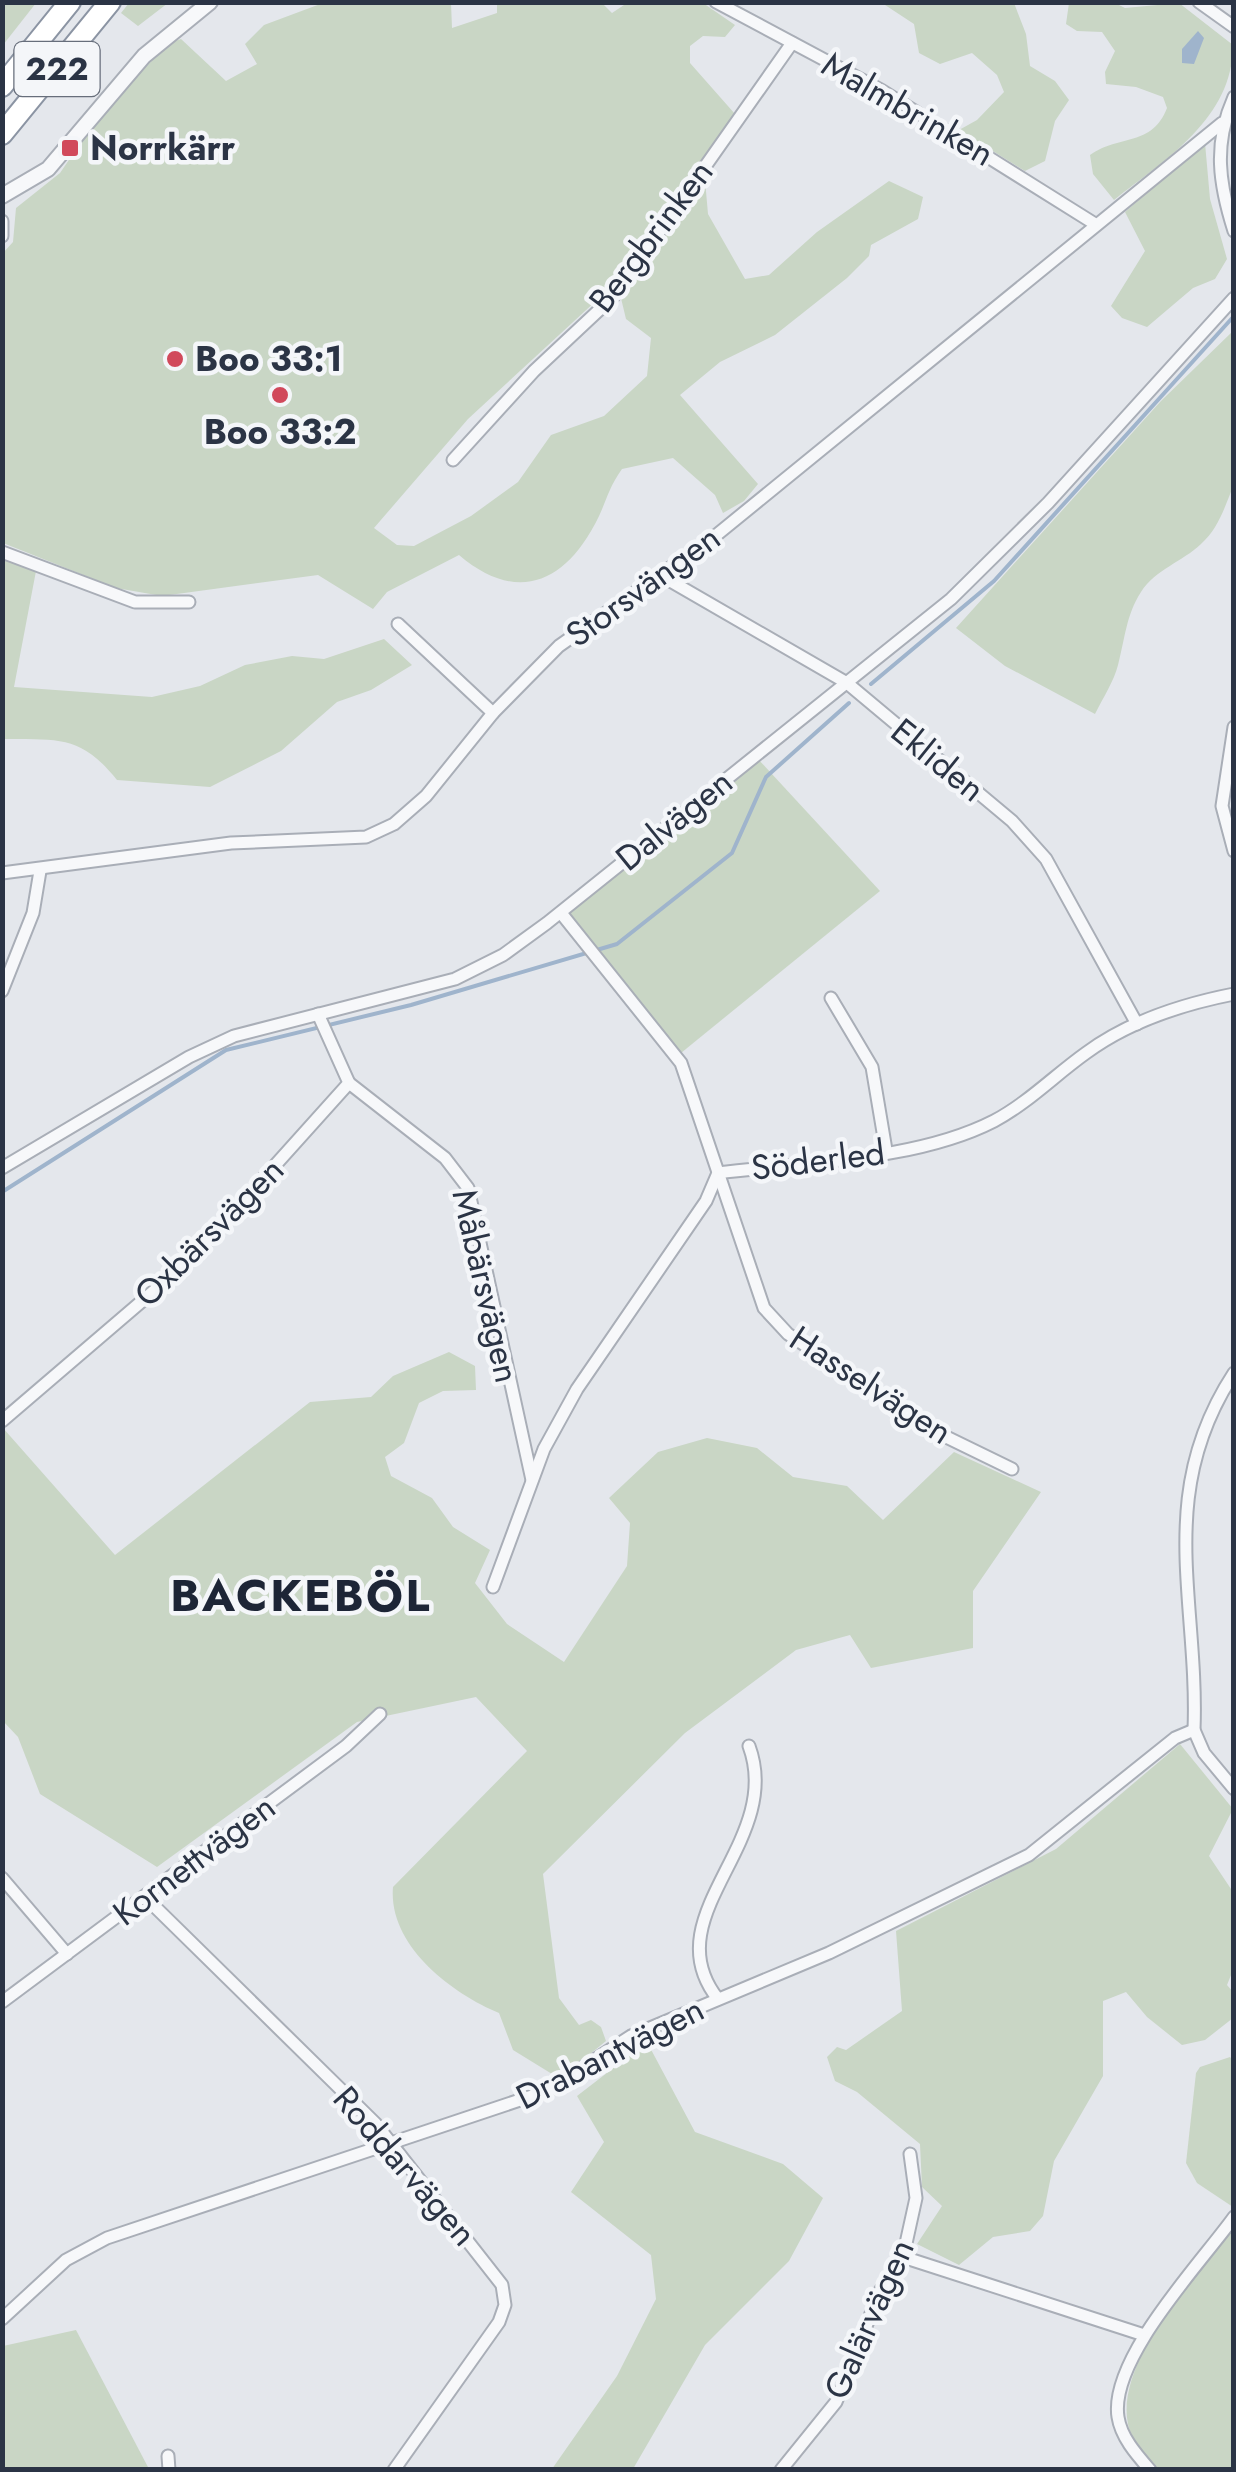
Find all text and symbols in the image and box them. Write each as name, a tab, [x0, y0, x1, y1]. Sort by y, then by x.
street label: Malmbrinken	[813, 40, 1003, 178]
road number: 222	[15, 42, 100, 96]
place label: Norrkärr	[90, 123, 236, 173]
marker: Norrkärr	[59, 137, 81, 159]
street label: Bergbrinken	[577, 149, 725, 323]
place label: Boo 33:1	[195, 334, 343, 384]
marker: Boo 33:1	[164, 348, 186, 370]
marker: Boo 33:2	[269, 384, 291, 406]
place label: Boo 33:2	[204, 407, 356, 457]
street label: Storsvängen	[556, 513, 730, 659]
street label: Ekliden	[880, 707, 996, 813]
street label: Dalvägen	[605, 757, 743, 883]
street label: Söderled	[748, 1127, 888, 1193]
street label: Oxbärsvägen	[123, 1146, 295, 1318]
street label: Måbärsvägen	[439, 1184, 533, 1388]
street label: Hasselvägen	[780, 1314, 962, 1456]
district label: BACKEBÖL	[170, 1563, 432, 1628]
street label: Kornettvägen	[102, 1782, 286, 1938]
street label: Drabantvägen	[507, 1984, 713, 2122]
street label: Roddarvägen	[321, 2075, 489, 2257]
street label: Galärvägen	[811, 2231, 927, 2407]

